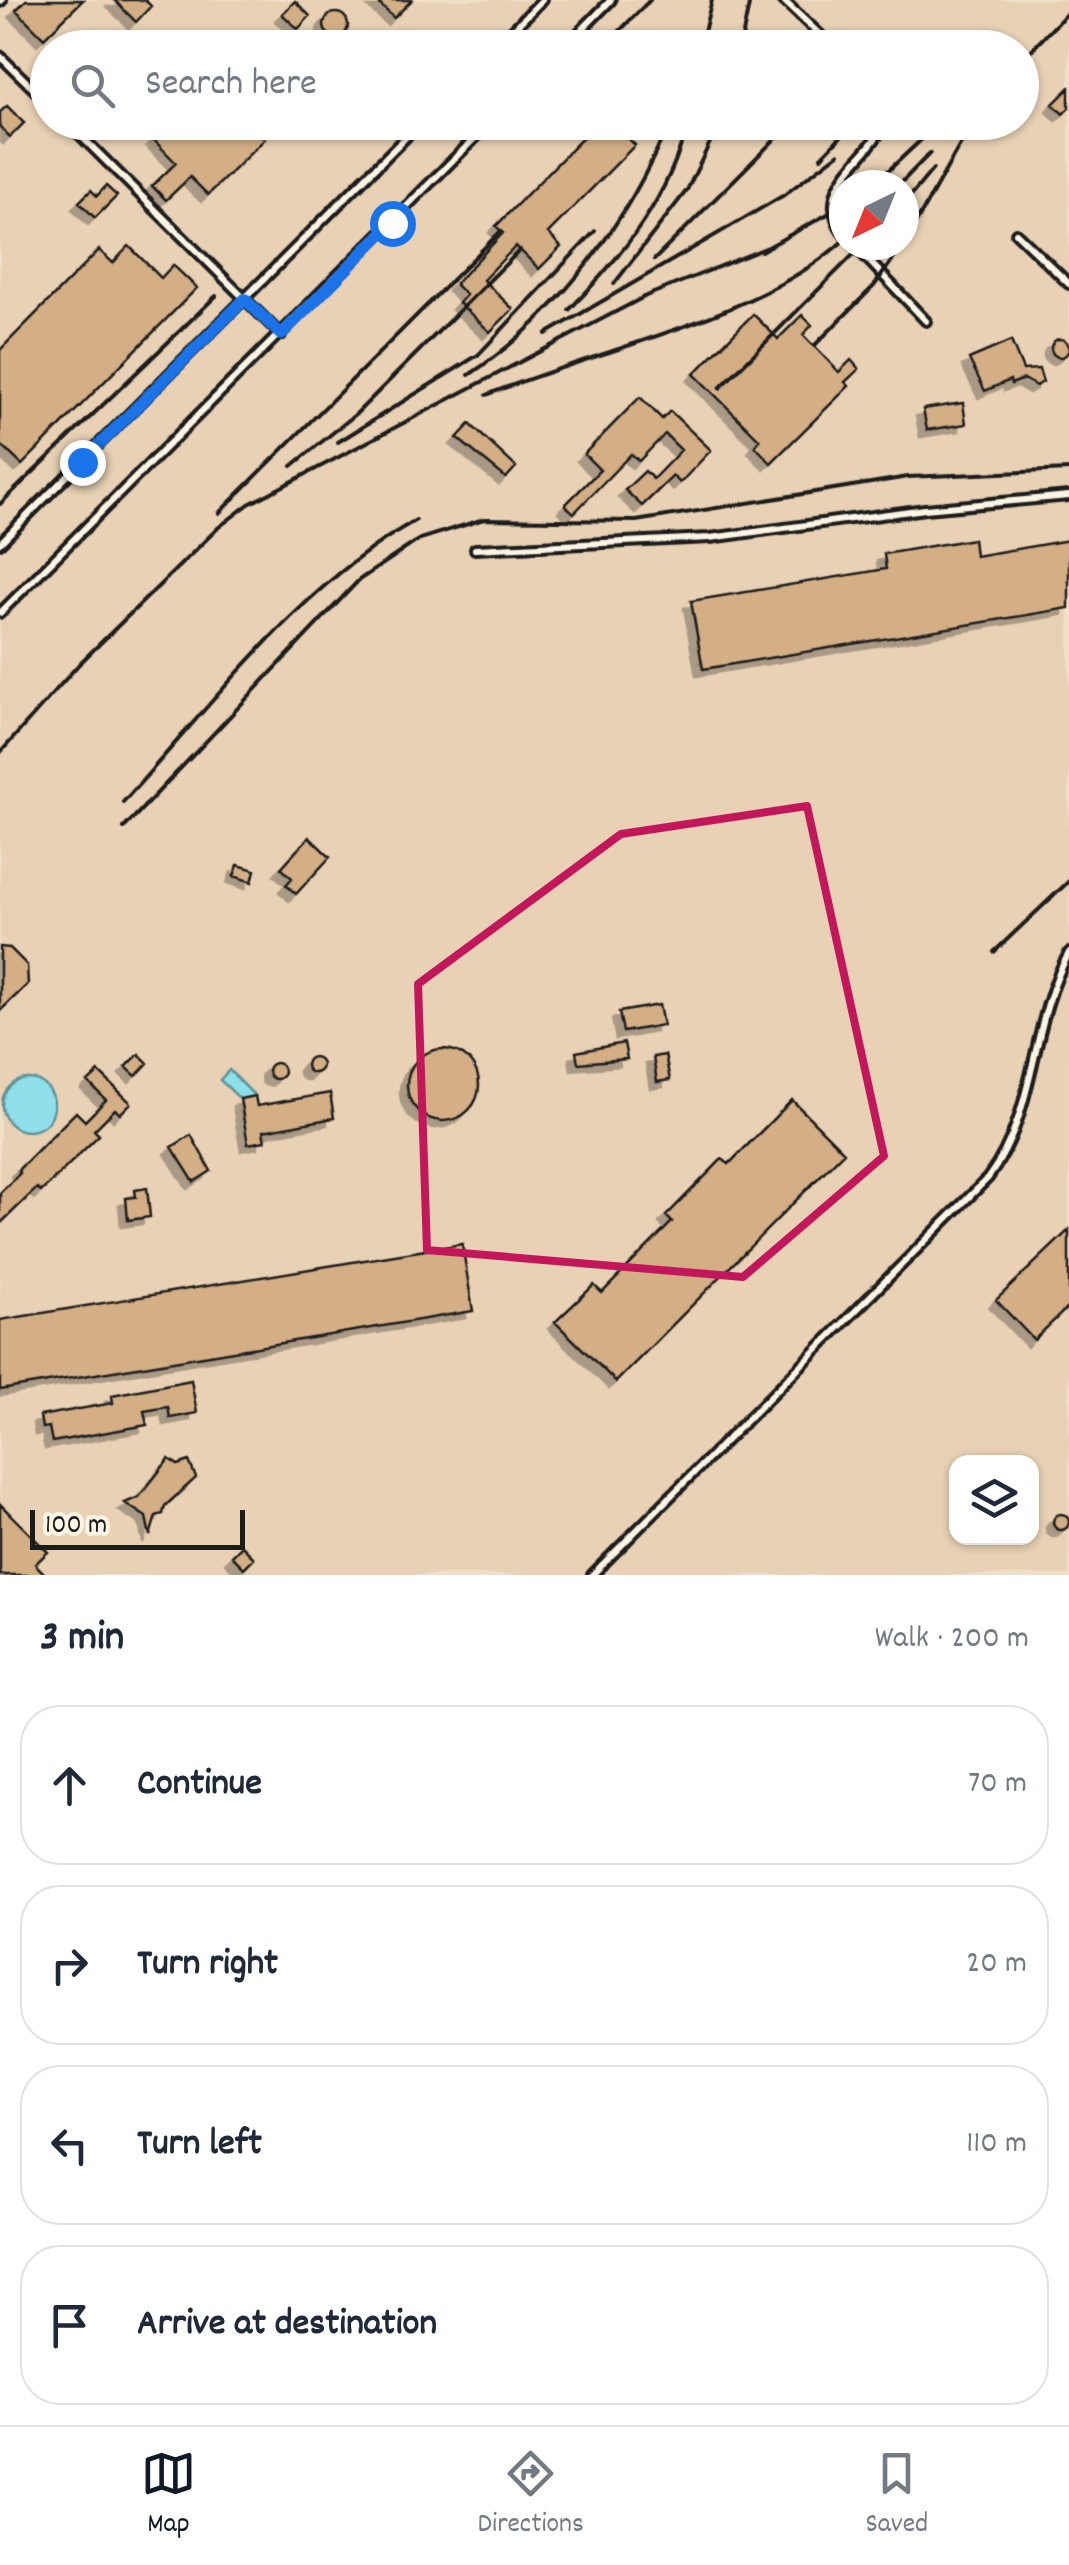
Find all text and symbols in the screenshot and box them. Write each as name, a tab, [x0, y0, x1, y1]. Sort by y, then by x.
search box	[30, 30, 1039, 140]
icon: search	[65, 58, 120, 113]
text: Search here	[145, 58, 317, 113]
north arrow	[829, 170, 919, 260]
route start	[370, 201, 416, 247]
route end	[60, 440, 106, 486]
map controls	[949, 1455, 1039, 1545]
button: layers	[949, 1455, 1039, 1545]
scale bar	[30, 1505, 245, 1550]
text: 100 m	[45, 1507, 107, 1547]
text: 3 min	[40, 1610, 124, 1670]
text: Walk · 200 m	[875, 1617, 1029, 1663]
icon: ahead	[42, 1758, 97, 1813]
text: Continue	[137, 1758, 262, 1813]
text: 70 m	[968, 1762, 1027, 1808]
icon: right	[42, 1938, 97, 1993]
text: Turn right	[137, 1938, 278, 1993]
text: 20 m	[966, 1942, 1027, 1988]
icon: left	[42, 2118, 97, 2173]
text: Turn left	[137, 2118, 262, 2173]
text: 110 m	[966, 2122, 1027, 2168]
icon: arrive	[42, 2298, 97, 2353]
text: Arrive at destination	[137, 2298, 437, 2353]
tab: Map	[141, 2446, 196, 2546]
tab: Directions	[478, 2446, 584, 2546]
tab: Saved	[866, 2446, 928, 2546]

